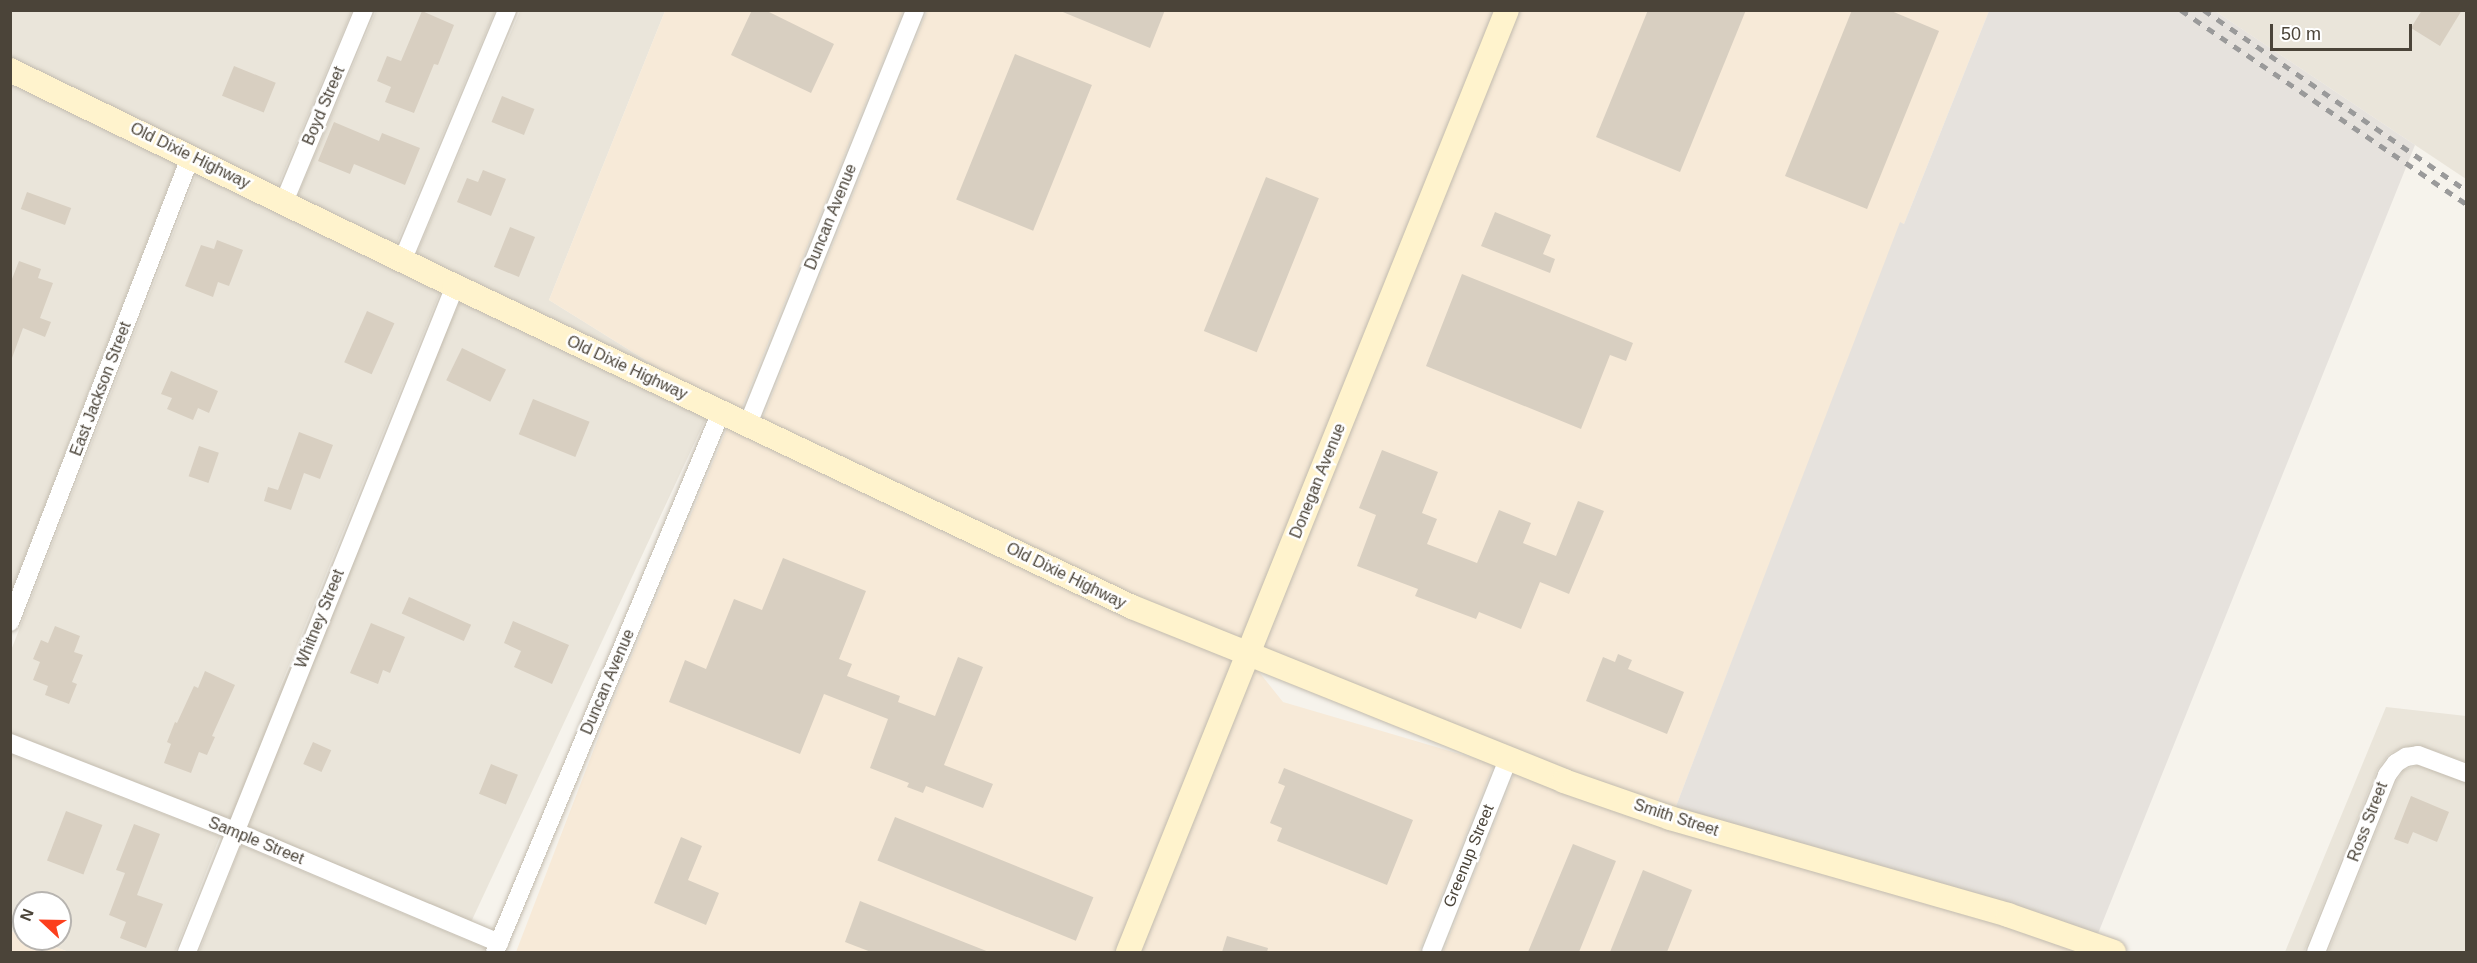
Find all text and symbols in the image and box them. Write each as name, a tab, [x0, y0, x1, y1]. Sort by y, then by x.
scale bar	[2273, 12, 2416, 50]
text: 50 m	[2281, 24, 2321, 44]
street label: Boyd Street	[299, 64, 349, 148]
street label: Old Dixie Highway	[127, 119, 253, 193]
street label: Duncan Avenue	[801, 161, 861, 273]
street label: East Jackson Street	[67, 319, 135, 459]
street label: Old Dixie Highway	[564, 332, 690, 404]
street label: Donegan Avenue	[1286, 420, 1350, 542]
street label: Old Dixie Highway	[1003, 539, 1129, 613]
street label: Whitney Street	[291, 567, 349, 671]
street label: Duncan Avenue	[577, 626, 639, 738]
street label: Ross Street	[2344, 780, 2392, 864]
street label: Smith Street	[1631, 795, 1721, 841]
street label: Greenup Street	[1440, 802, 1498, 910]
street label: Sample Street	[205, 813, 307, 869]
north arrow	[12, 891, 72, 951]
text: N	[17, 906, 37, 923]

